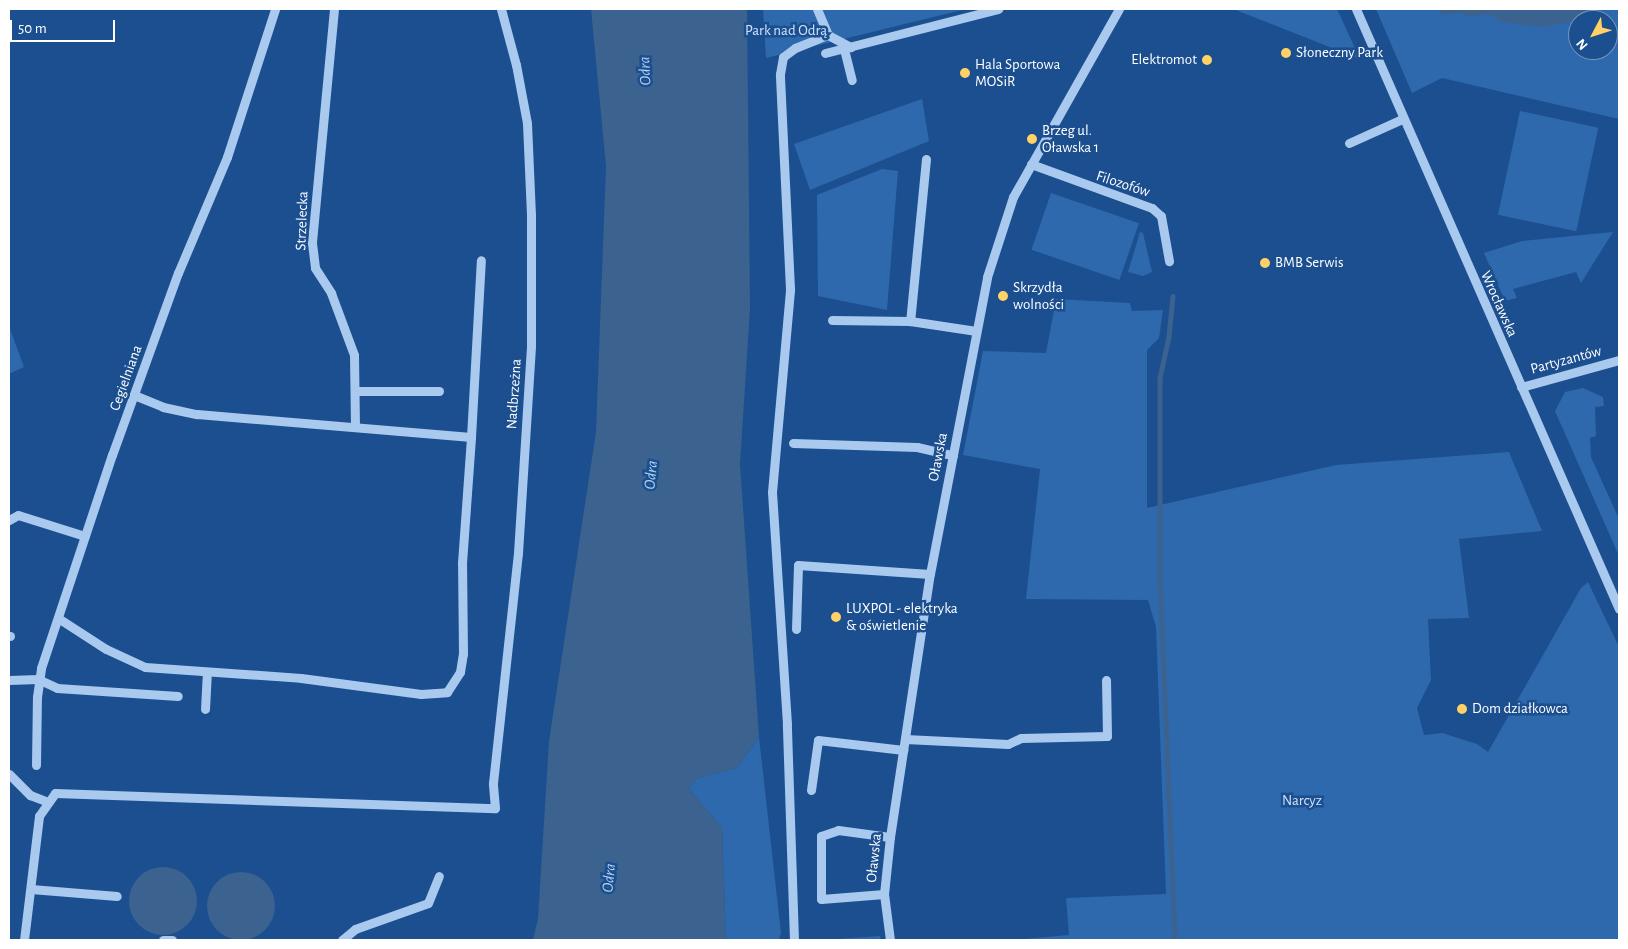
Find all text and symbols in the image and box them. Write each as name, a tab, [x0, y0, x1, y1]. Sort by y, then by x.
scale bar	[12, 10, 118, 42]
north arrow	[1568, 10, 1618, 60]
text: 50 m	[18, 21, 47, 36]
park label: Park nad Odrą	[745, 22, 827, 40]
text: N	[1574, 36, 1591, 52]
place label: Słoneczny Park	[1296, 44, 1383, 62]
marker: Słoneczny Park	[1280, 47, 1292, 59]
place label: Elektromot	[1131, 51, 1197, 69]
marker: Elektromot	[1201, 54, 1213, 66]
place label: Hala Sportowa MOSiR	[975, 55, 1060, 90]
water label: Odra	[635, 56, 655, 86]
marker: Hala Sportowa MOSiR	[959, 67, 971, 79]
place label: Brzeg ul. Oławska 1	[1042, 121, 1099, 156]
marker: Brzeg ul. Oławska 1	[1026, 133, 1038, 145]
street label: Filozofów	[1094, 167, 1152, 201]
street label: Strzelecka	[292, 191, 312, 251]
place label: BMB Serwis	[1275, 254, 1343, 272]
marker: BMB Serwis	[1259, 257, 1271, 269]
street label: Wrocławska	[1476, 268, 1522, 340]
place label: Skrzydła wolności	[1013, 278, 1064, 313]
marker: Skrzydła wolności	[997, 290, 1009, 302]
street label: Partyzantów	[1529, 342, 1603, 378]
street label: Cegielniana	[106, 343, 146, 413]
street label: Nadbrzeżna	[503, 358, 525, 430]
street label: Oławska	[924, 431, 952, 483]
water label: Odra	[640, 460, 662, 490]
place label: LUXPOL - elektryka & oświetlenie	[846, 599, 958, 634]
marker: LUXPOL - elektryka & oświetlenie	[830, 611, 842, 623]
place label: Dom działkowca	[1472, 700, 1568, 718]
marker: Dom działkowca	[1456, 703, 1468, 715]
park label: Narcyz	[1282, 792, 1322, 810]
street label: Oławska	[862, 833, 886, 883]
water label: Odra	[598, 863, 620, 893]

